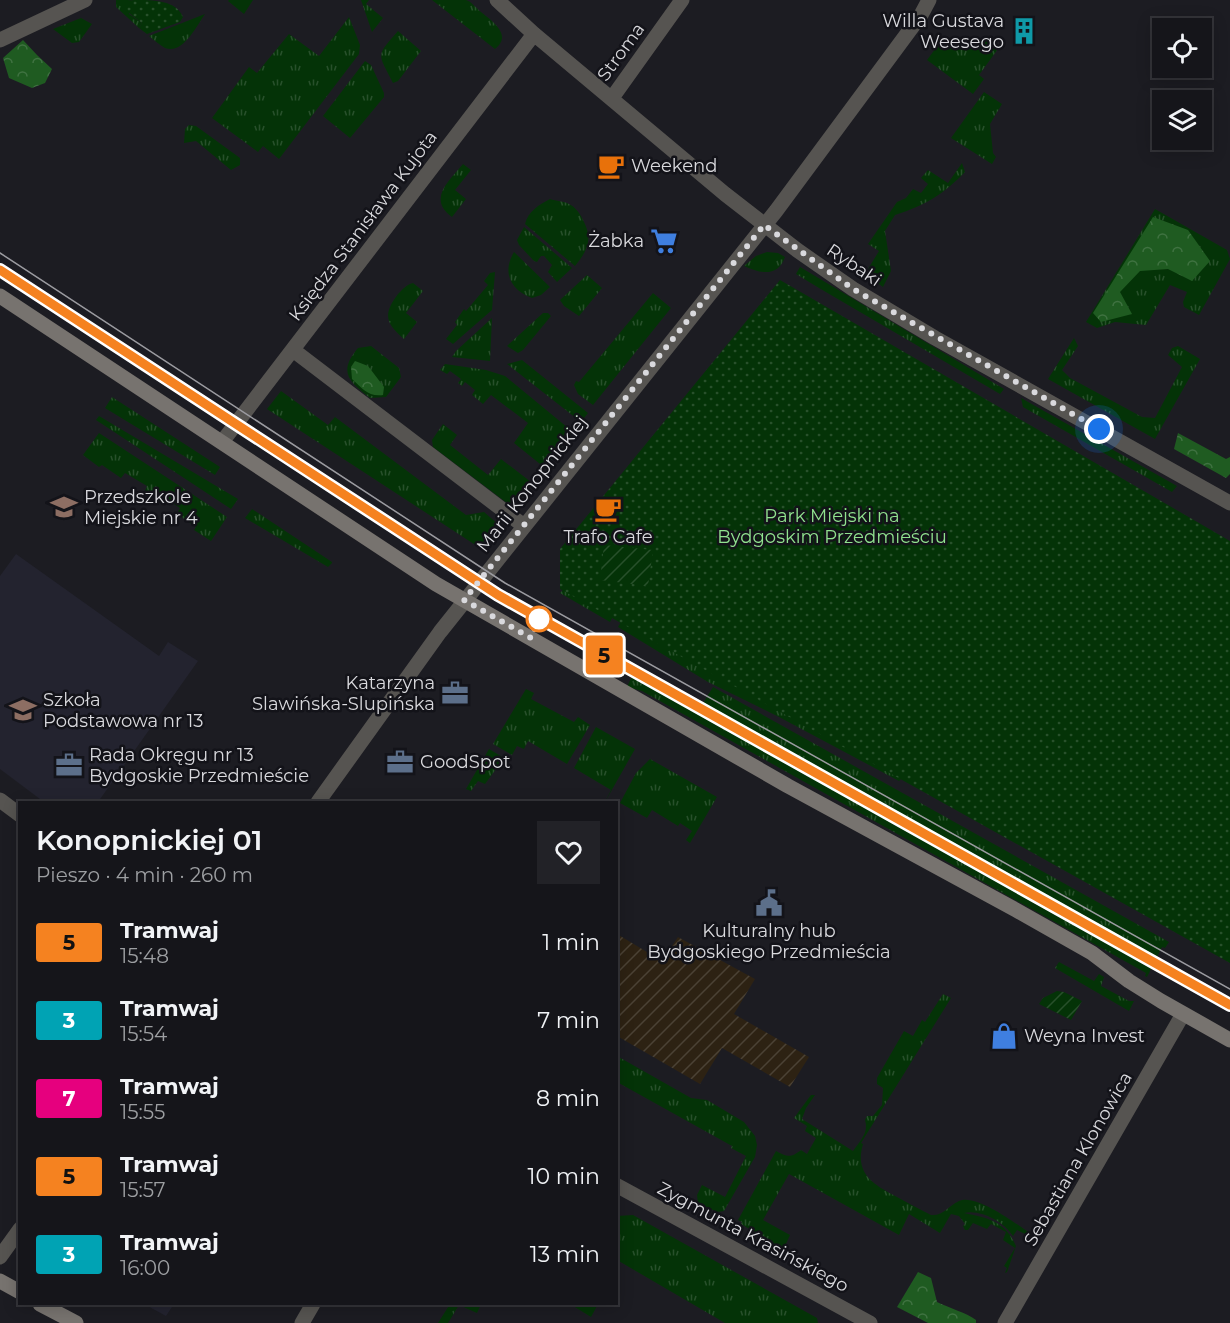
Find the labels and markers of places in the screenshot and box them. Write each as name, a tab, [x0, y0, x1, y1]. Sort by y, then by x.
place label: Willa Gustava Weesego	[882, 10, 1004, 53]
building icon: Willa Gustava Weesego	[1009, 16, 1039, 46]
cafe icon: Weekend	[596, 151, 626, 181]
place label: Weekend	[631, 155, 717, 177]
supermarket icon: Żabka	[649, 226, 679, 256]
place label: Żabka	[588, 230, 644, 252]
place label: Przedszkole Miejskie nr 4	[84, 486, 198, 529]
school or university icon: Przedszkole Miejskie nr 4	[49, 492, 79, 522]
cafe icon: Trafo Cafe	[593, 494, 623, 524]
place label: Trafo Cafe	[563, 526, 653, 548]
unlabelled marker	[526, 606, 552, 632]
place label: Katarzyna Slawińska-Slupińska	[252, 672, 435, 715]
office icon: Katarzyna Slawińska-Slupińska	[440, 678, 470, 708]
place label: Szkoła Podstawowa nr 13	[43, 689, 203, 732]
school or university icon: Szkoła Podstawowa nr 13	[8, 695, 38, 725]
place label: Rada Okręgu nr 13 Bydgoskie Przedmieście	[89, 744, 309, 787]
office icon: GoodSpot	[385, 747, 415, 777]
office icon: Rada Okręgu nr 13 Bydgoskie Przedmieście	[54, 750, 84, 780]
place label: GoodSpot	[420, 751, 511, 773]
public building icon: Kulturalny hub Bydgoskiego Przedmieścia	[754, 888, 784, 918]
place label: Kulturalny hub Bydgoskiego Przedmieścia	[647, 920, 891, 963]
shop icon: Weyna Invest	[989, 1021, 1019, 1051]
place label: Weyna Invest	[1024, 1025, 1145, 1047]

